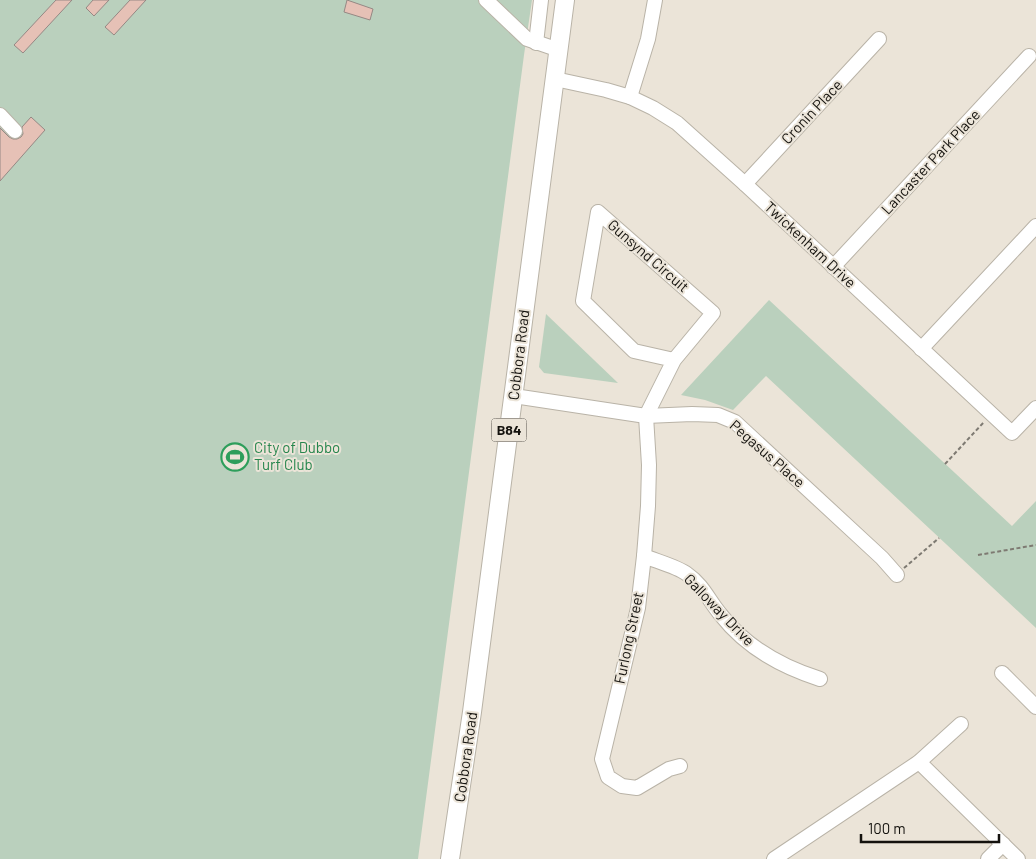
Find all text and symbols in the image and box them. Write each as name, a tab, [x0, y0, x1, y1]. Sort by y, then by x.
street label: Cronin Place	[777, 75, 846, 147]
street label: Lancaster Park Place	[877, 105, 983, 217]
street label: Twickenham Drive	[761, 197, 860, 291]
street label: Gunsynd Circuit	[604, 215, 693, 295]
street label: Cobbora Road	[504, 309, 532, 401]
street label: Pegasus Place	[726, 416, 809, 491]
road number: B84	[492, 418, 526, 442]
place label: City of Dubbo Turf Club	[254, 438, 340, 473]
sports icon: City of Dubbo Turf Club	[220, 442, 250, 472]
street label: Galloway Drive	[681, 570, 759, 649]
street label: Furlong Street	[610, 590, 647, 685]
street label: Cobbora Road	[450, 711, 480, 803]
scale bar	[861, 812, 998, 844]
text: 100 m	[868, 819, 906, 837]

